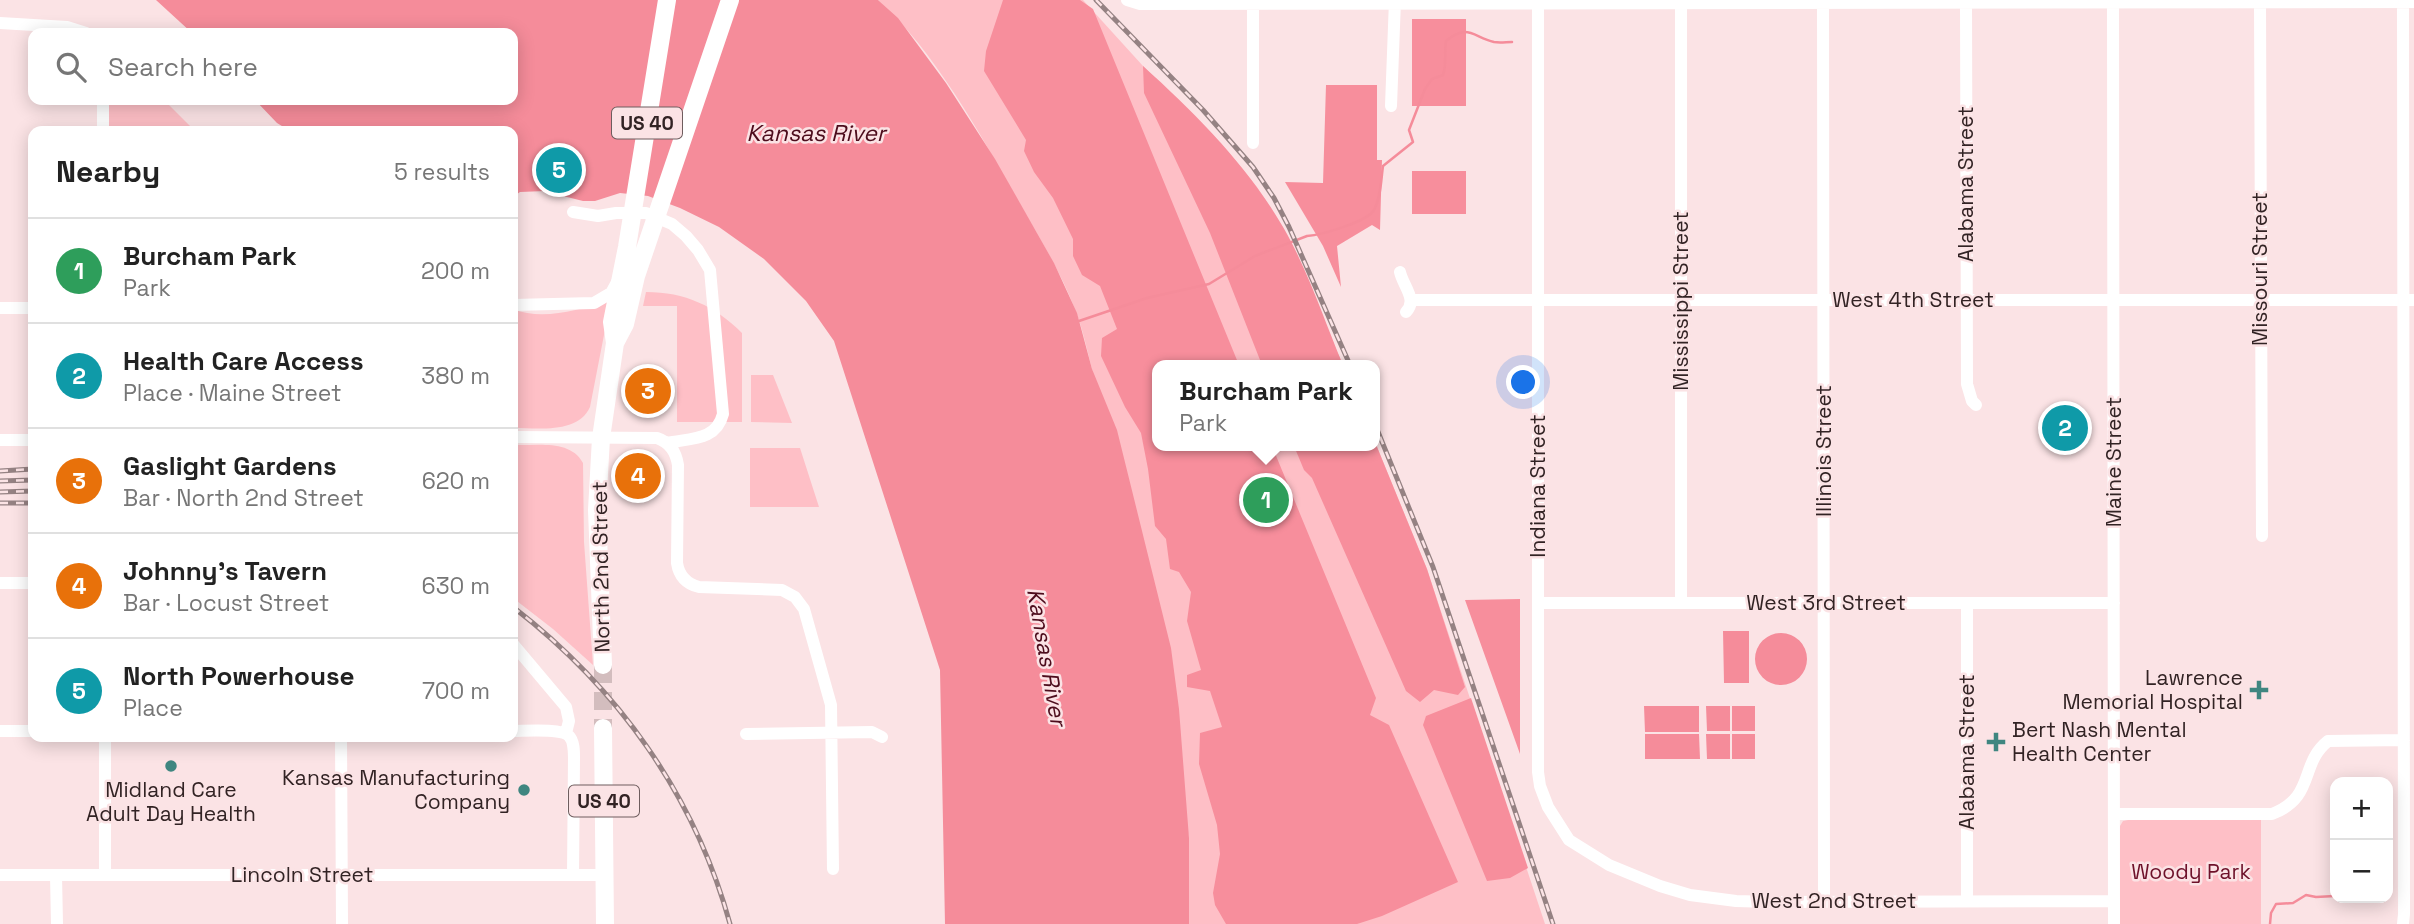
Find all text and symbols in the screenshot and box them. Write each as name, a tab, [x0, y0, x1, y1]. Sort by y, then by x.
search box	[28, 28, 518, 105]
icon: search	[52, 48, 90, 86]
text: Search here	[108, 50, 258, 84]
street label: Alabama Street	[1952, 106, 1979, 262]
road number: US 40	[612, 108, 682, 139]
water label: Kansas River	[747, 118, 888, 148]
pin: 5	[536, 144, 582, 196]
text: Nearby	[56, 152, 160, 191]
text: 5 results	[394, 157, 490, 187]
street label: Missouri Street	[2246, 192, 2273, 346]
street label: Mississippi Street	[1667, 211, 1694, 391]
text: Burcham Park	[123, 239, 297, 273]
text: 1	[74, 256, 84, 286]
text: 200 m	[421, 256, 490, 286]
text: Park	[123, 273, 171, 303]
street label: West 4th Street	[1832, 286, 1994, 313]
text: Health Care Access	[123, 344, 364, 378]
popup	[1152, 360, 1380, 451]
text: 2	[72, 361, 86, 391]
text: 380 m	[421, 361, 490, 391]
pin: 3	[625, 365, 671, 417]
your location	[1506, 365, 1540, 399]
text: Burcham Park	[1179, 374, 1353, 408]
text: Place · Maine Street	[123, 378, 342, 408]
street label: Illinois Street	[1810, 385, 1837, 517]
street label: Maine Street	[2100, 397, 2127, 527]
pin: 2	[2042, 402, 2088, 454]
text: Park	[1179, 408, 1227, 438]
street label: Indiana Street	[1524, 414, 1551, 558]
text: Gaslight Gardens	[123, 449, 337, 483]
pin: 4	[615, 450, 661, 502]
text: 3	[72, 466, 86, 496]
text: 620 m	[422, 466, 490, 496]
pin: 1	[1243, 474, 1289, 526]
street label: North 2nd Street	[586, 481, 615, 653]
text: Bar · North 2nd Street	[123, 483, 364, 513]
text: Johnny's Tavern	[123, 554, 327, 588]
text: 4	[72, 571, 86, 601]
text: 630 m	[422, 571, 490, 601]
water label: Kansas River	[1020, 586, 1074, 730]
text: Bar · Locust Street	[123, 588, 329, 618]
street label: West 3rd Street	[1746, 589, 1906, 616]
text: North Powerhouse	[123, 659, 355, 693]
place label: Lawrence Memorial Hospital	[2062, 664, 2243, 715]
street label: Alabama Street	[1953, 674, 1980, 830]
text: 5	[72, 676, 86, 706]
text: 700 m	[422, 676, 490, 706]
marker: Lawrence Memorial Hospital	[2249, 680, 2269, 700]
text: Place	[123, 693, 183, 723]
place label: Bert Nash Mental Health Center	[2012, 716, 2187, 767]
marker: Bert Nash Mental Health Center	[1986, 732, 2006, 752]
marker: Midland Care Adult Day Health	[163, 758, 179, 774]
place label: Kansas Manufacturing Company	[282, 764, 510, 815]
place label: Midland Care Adult Day Health	[86, 776, 256, 827]
map controls	[2330, 777, 2393, 903]
button: +	[2330, 777, 2393, 840]
marker: Kansas Manufacturing Company	[516, 782, 532, 798]
road number: US 40	[569, 786, 639, 816]
button: −	[2330, 840, 2393, 903]
park label: Woody Park	[2131, 858, 2251, 885]
street label: Lincoln Street	[231, 861, 373, 888]
street label: West 2nd Street	[1751, 887, 1917, 914]

